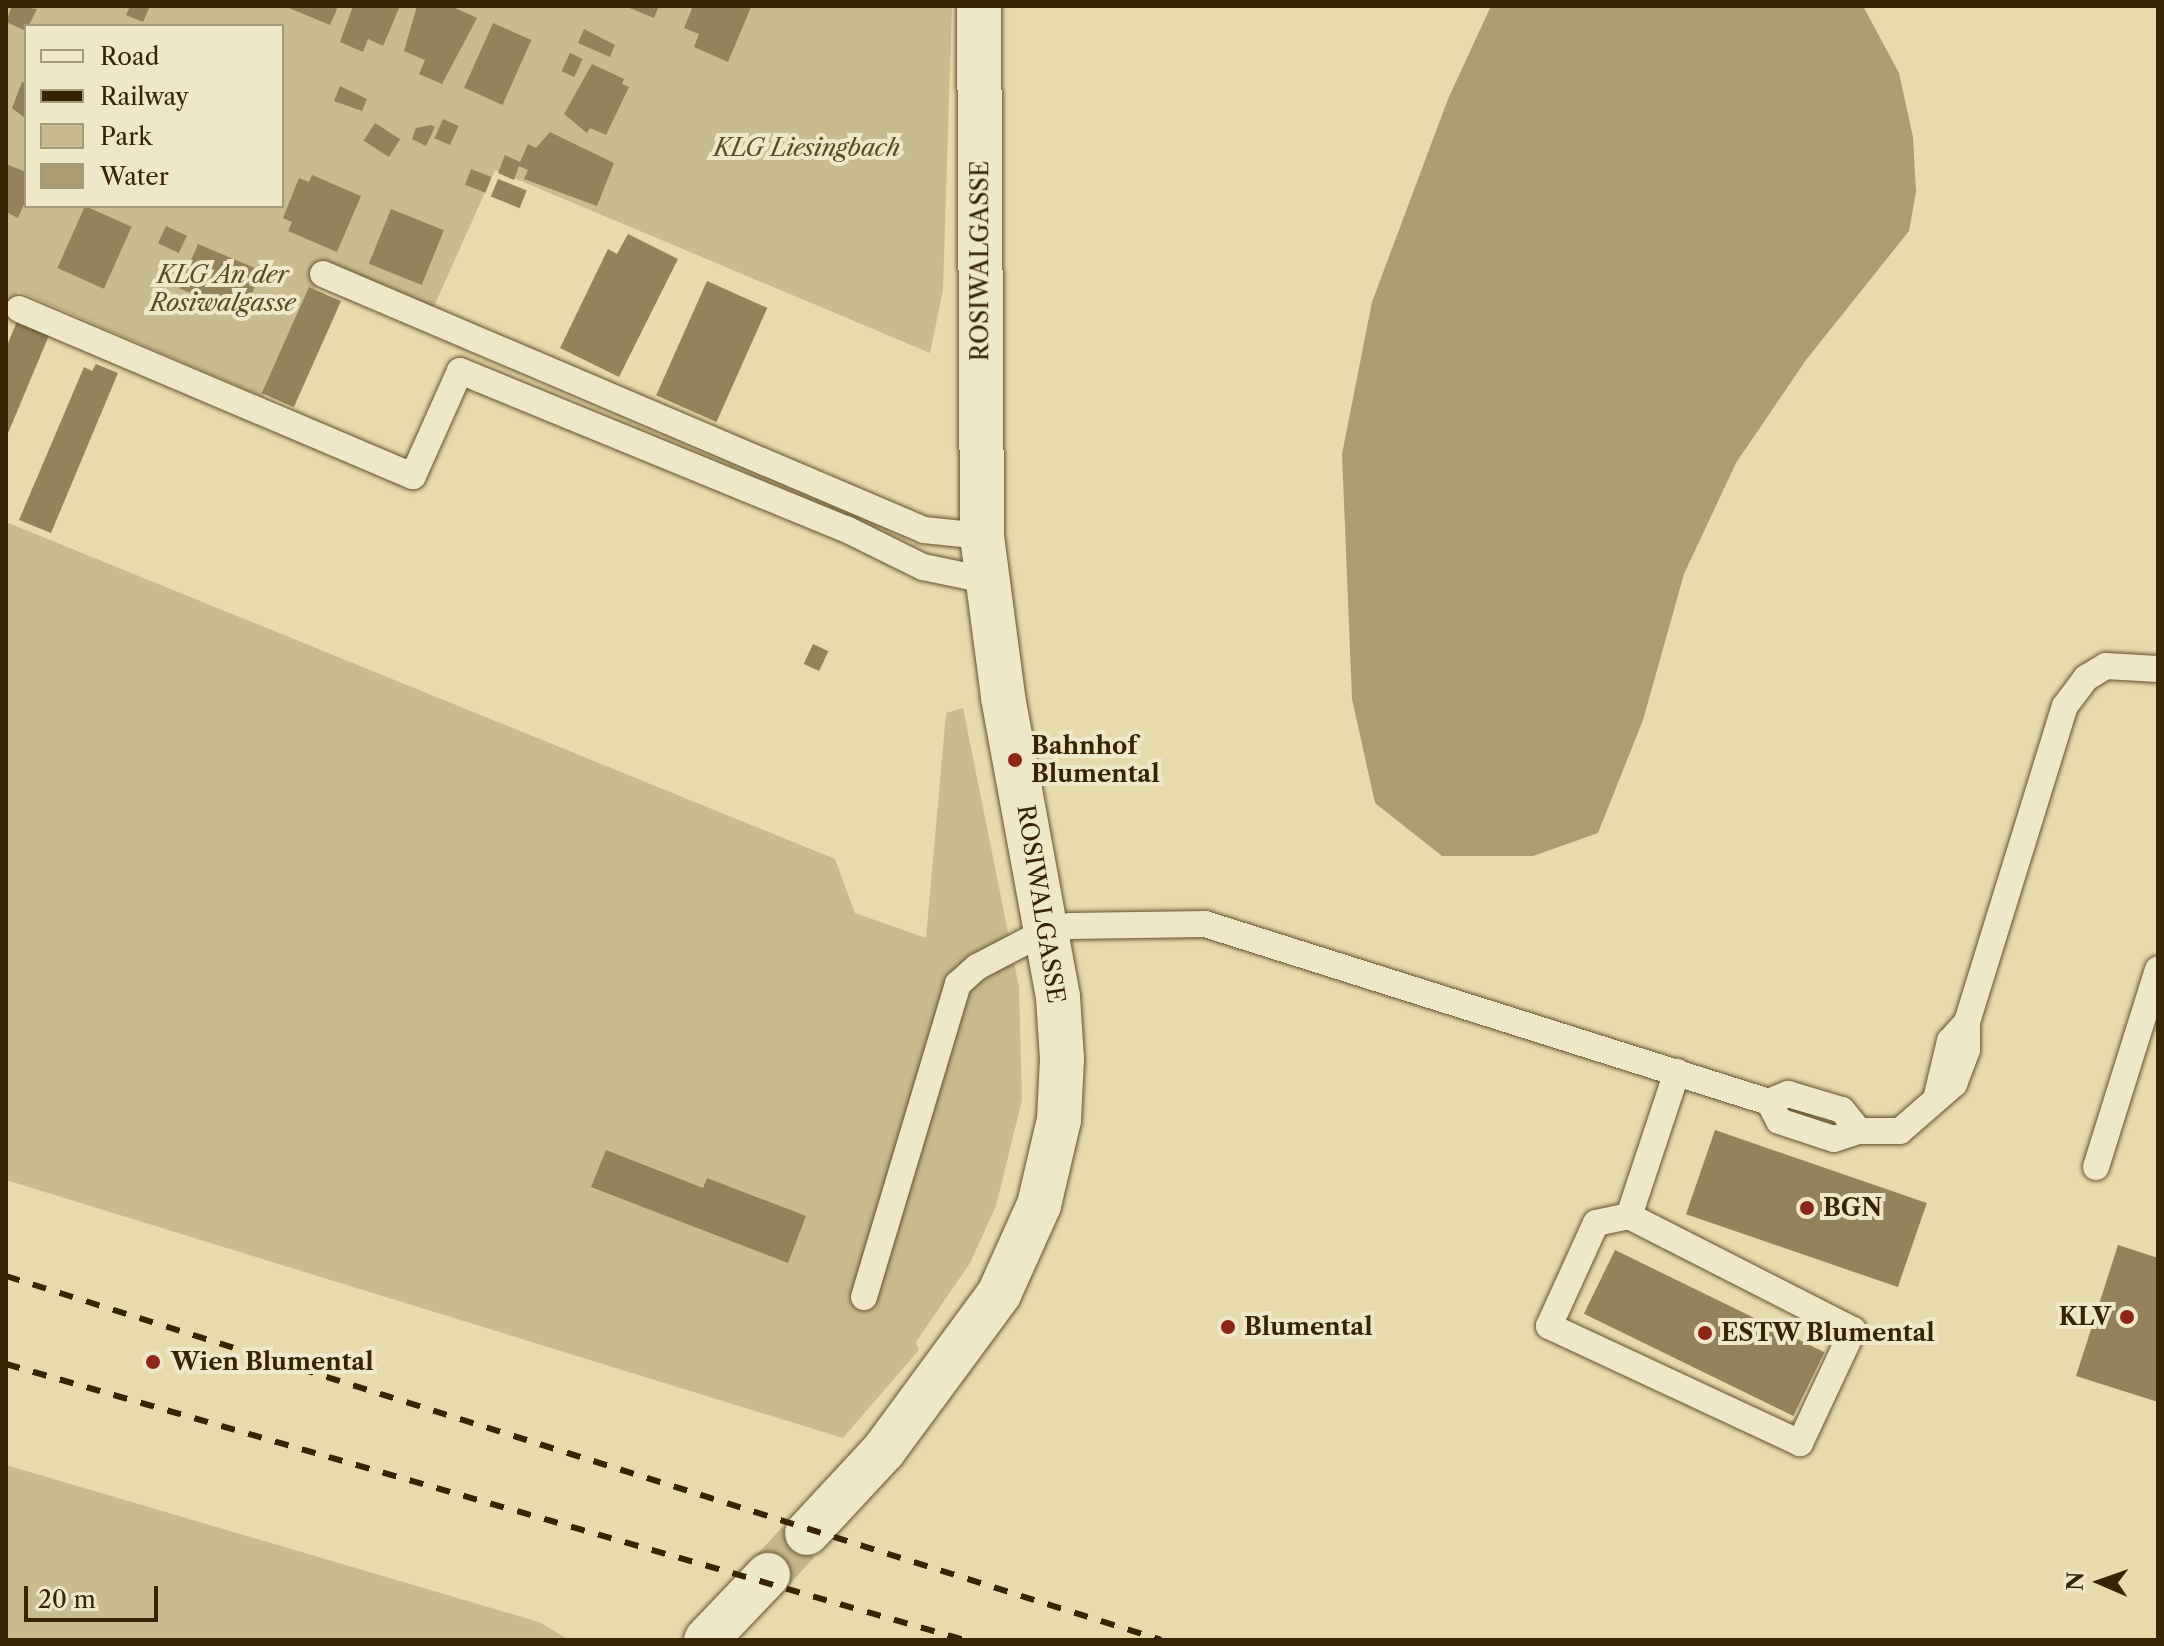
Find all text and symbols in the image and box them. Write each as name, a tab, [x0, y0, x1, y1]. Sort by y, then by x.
legend	[24, 24, 284, 208]
text: Road	[100, 42, 159, 71]
text: Railway	[100, 82, 189, 111]
text: Park	[100, 122, 152, 151]
park label: KLG Liesingbach	[714, 134, 900, 162]
street label: ROSIWALGASSE	[966, 161, 994, 361]
text: Water	[100, 162, 169, 191]
park label: KLG An der Rosiwalgasse	[150, 261, 296, 317]
place label: Bahnhof Blumental	[1031, 732, 1160, 788]
marker: Bahnhof Blumental	[1006, 751, 1024, 769]
street label: ROSIWALGASSE	[1011, 803, 1071, 1005]
place label: BGN	[1823, 1194, 1882, 1222]
marker: BGN	[1798, 1199, 1816, 1217]
place label: KLV	[2059, 1303, 2111, 1331]
marker: KLV	[2118, 1308, 2136, 1326]
place label: Blumental	[1244, 1313, 1373, 1341]
marker: Blumental	[1219, 1318, 1237, 1336]
place label: ESTW Blumental	[1721, 1319, 1936, 1347]
marker: ESTW Blumental	[1696, 1324, 1714, 1342]
place label: Wien Blumental	[171, 1348, 374, 1376]
marker: Wien Blumental	[142, 1351, 164, 1373]
north arrow	[2060, 1542, 2140, 1622]
scale bar	[28, 1570, 162, 1620]
text: N	[2062, 1571, 2089, 1591]
text: 20 m	[38, 1585, 96, 1614]

